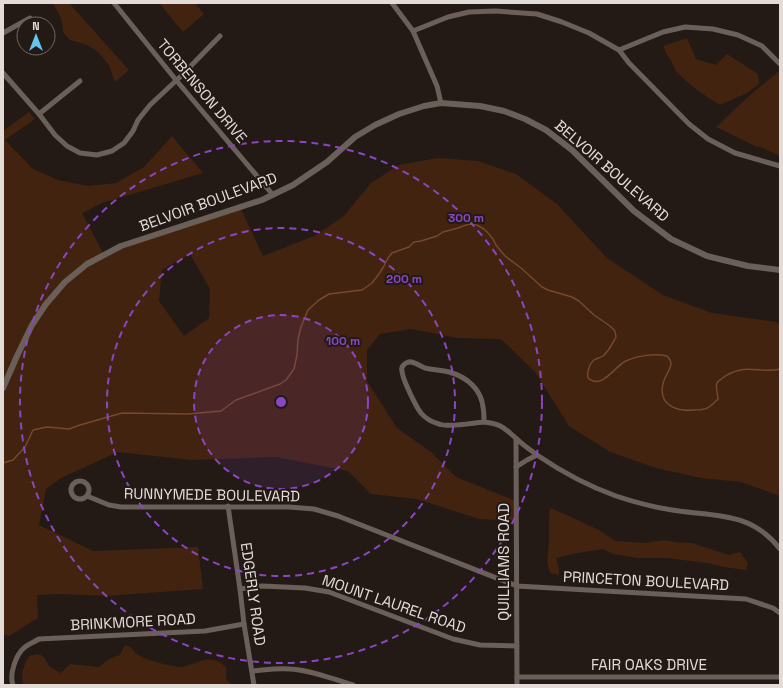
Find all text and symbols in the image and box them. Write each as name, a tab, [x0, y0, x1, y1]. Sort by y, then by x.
north arrow	[16, 16, 56, 56]
text: N	[32, 19, 40, 33]
street label: TORBENSON DRIVE	[153, 35, 251, 147]
street label: BELVOIR BOULEVARD	[551, 116, 673, 226]
street label: BELVOIR BOULEVARD	[136, 168, 279, 235]
text: 300 m	[448, 210, 484, 226]
text: 200 m	[386, 271, 422, 287]
text: 100 m	[326, 333, 360, 349]
centre of rings	[274, 395, 288, 409]
street label: RUNNYMEDE BOULEVARD	[124, 483, 300, 506]
street label: QUILLIAMS ROAD	[494, 503, 513, 621]
street label: EDGERLY ROAD	[237, 541, 270, 647]
street label: PRINCETON BOULEVARD	[562, 567, 730, 594]
street label: MOUNT LAUREL ROAD	[320, 570, 469, 637]
street label: BRINKMORE ROAD	[70, 609, 196, 634]
street label: FAIR OAKS DRIVE	[591, 655, 707, 674]

